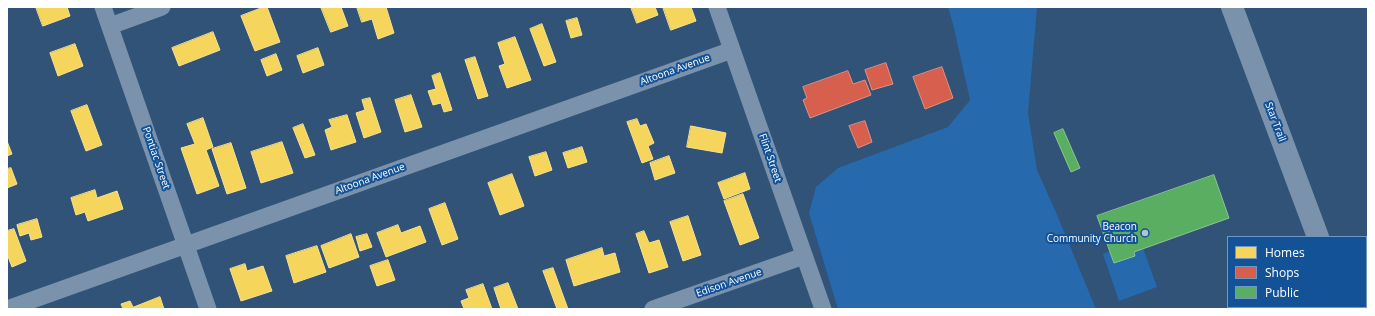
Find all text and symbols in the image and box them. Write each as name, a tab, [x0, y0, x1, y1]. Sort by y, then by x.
street label: Altoona Avenue	[638, 52, 712, 88]
street label: Star Trail	[1262, 100, 1288, 144]
street label: Pontiac Street	[140, 125, 172, 191]
street label: Flint Street	[756, 132, 784, 184]
street label: Altoona Avenue	[333, 161, 407, 197]
place label: Beacon Community Church	[1047, 221, 1137, 244]
marker: Beacon Community Church	[1140, 228, 1150, 238]
legend	[1227, 236, 1367, 308]
text: Homes	[1265, 244, 1305, 261]
text: Shops	[1265, 264, 1299, 281]
street label: Edison Avenue	[695, 266, 763, 300]
text: Public	[1265, 284, 1299, 301]

